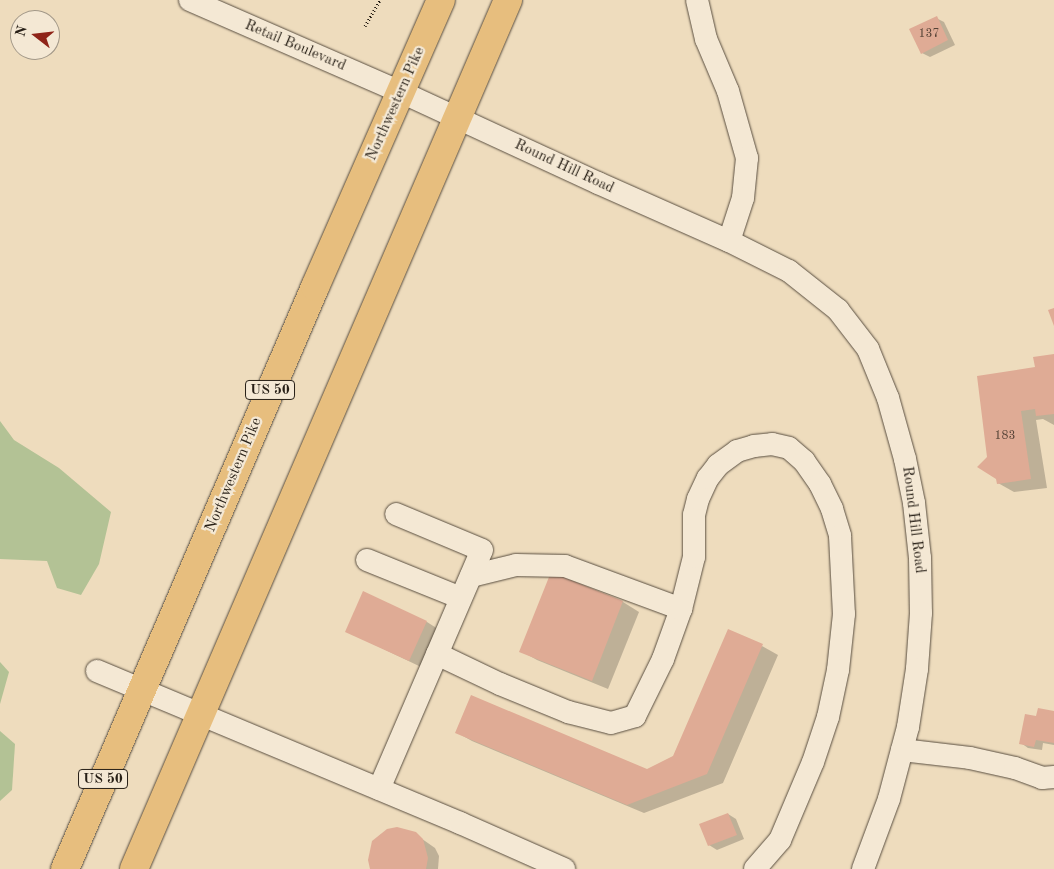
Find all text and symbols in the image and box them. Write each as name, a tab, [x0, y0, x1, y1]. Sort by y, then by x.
north arrow	[10, 10, 60, 60]
street label: Retail Boulevard	[242, 17, 348, 75]
text: N	[13, 24, 30, 38]
house number: 137	[919, 28, 939, 42]
street label: Northwestern Pike	[363, 44, 429, 164]
street label: Round Hill Road	[511, 136, 617, 198]
road number: US 50	[245, 378, 295, 402]
street label: Northwestern Pike	[202, 415, 266, 535]
house number: 183	[995, 430, 1015, 444]
street label: Round Hill Road	[897, 465, 929, 575]
road number: US 50	[78, 768, 128, 791]

